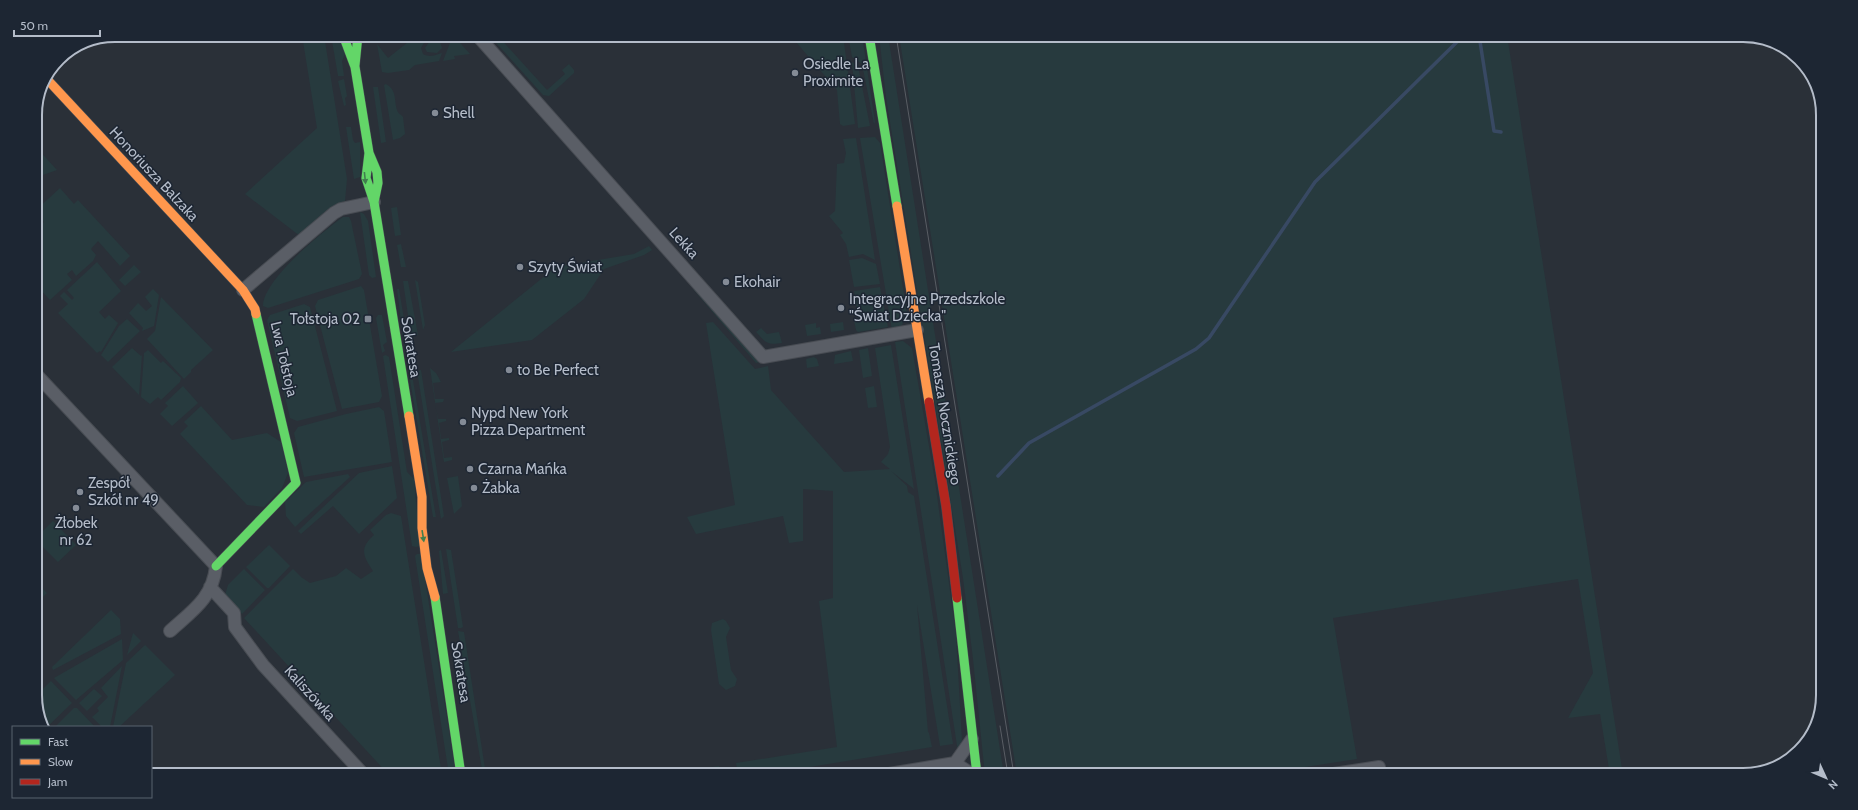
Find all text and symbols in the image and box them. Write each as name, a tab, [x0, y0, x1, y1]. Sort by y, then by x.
scale bar	[14, 12, 100, 38]
text: 50 m	[20, 18, 48, 33]
place label: Osiedle La Proximite	[803, 55, 870, 90]
marker: Osiedle La Proximite	[790, 68, 800, 78]
place label: Shell	[443, 104, 475, 122]
marker: Shell	[430, 108, 440, 118]
street label: Honoriusza Balzaka	[106, 123, 203, 226]
one-way arrow	[362, 172, 368, 184]
street label: Lekka	[665, 224, 703, 263]
place label: Szyty Świat	[528, 257, 602, 276]
marker: Szyty Świat	[515, 262, 525, 272]
place label: Ekohair	[734, 273, 780, 291]
marker: Ekohair	[721, 277, 731, 287]
place label: Integracyjne Przedszkole "Świat Dziecka"	[849, 290, 1005, 325]
marker: Integracyjne Przedszkole "Świat Dziecka"	[836, 303, 846, 313]
place label: Tołstoja 02	[290, 310, 360, 328]
marker: Tołstoja 02	[363, 314, 373, 324]
street label: Sokratesa	[397, 315, 425, 380]
street label: Lwa Tołstoja	[267, 320, 302, 399]
street label: Tomasza Nocznickiego	[925, 342, 965, 486]
place label: to Be Perfect	[517, 361, 599, 379]
marker: to Be Perfect	[504, 365, 514, 375]
place label: Nypd New York Pizza Department	[471, 404, 585, 439]
marker: Nypd New York Pizza Department	[458, 417, 468, 427]
place label: Czarna Mańka	[478, 460, 568, 478]
marker: Czarna Mańka	[465, 464, 475, 474]
place label: Zespół Szkół nr 49	[88, 474, 159, 509]
place label: Żabka	[482, 478, 520, 497]
marker: Żabka	[469, 483, 479, 493]
marker: Zespół Szkół nr 49	[75, 487, 85, 497]
marker: Żłobek nr 62	[71, 503, 81, 513]
place label: Żłobek nr 62	[55, 513, 98, 549]
one-way arrow	[420, 530, 426, 542]
street label: Sokratesa	[447, 640, 475, 705]
street label: Kaliszówka	[280, 662, 340, 725]
legend	[12, 726, 152, 798]
text: Fast	[48, 734, 68, 749]
text: Slow	[48, 754, 73, 769]
north arrow	[1806, 758, 1846, 798]
text: Jam	[47, 774, 67, 789]
text: N	[1825, 777, 1841, 793]

